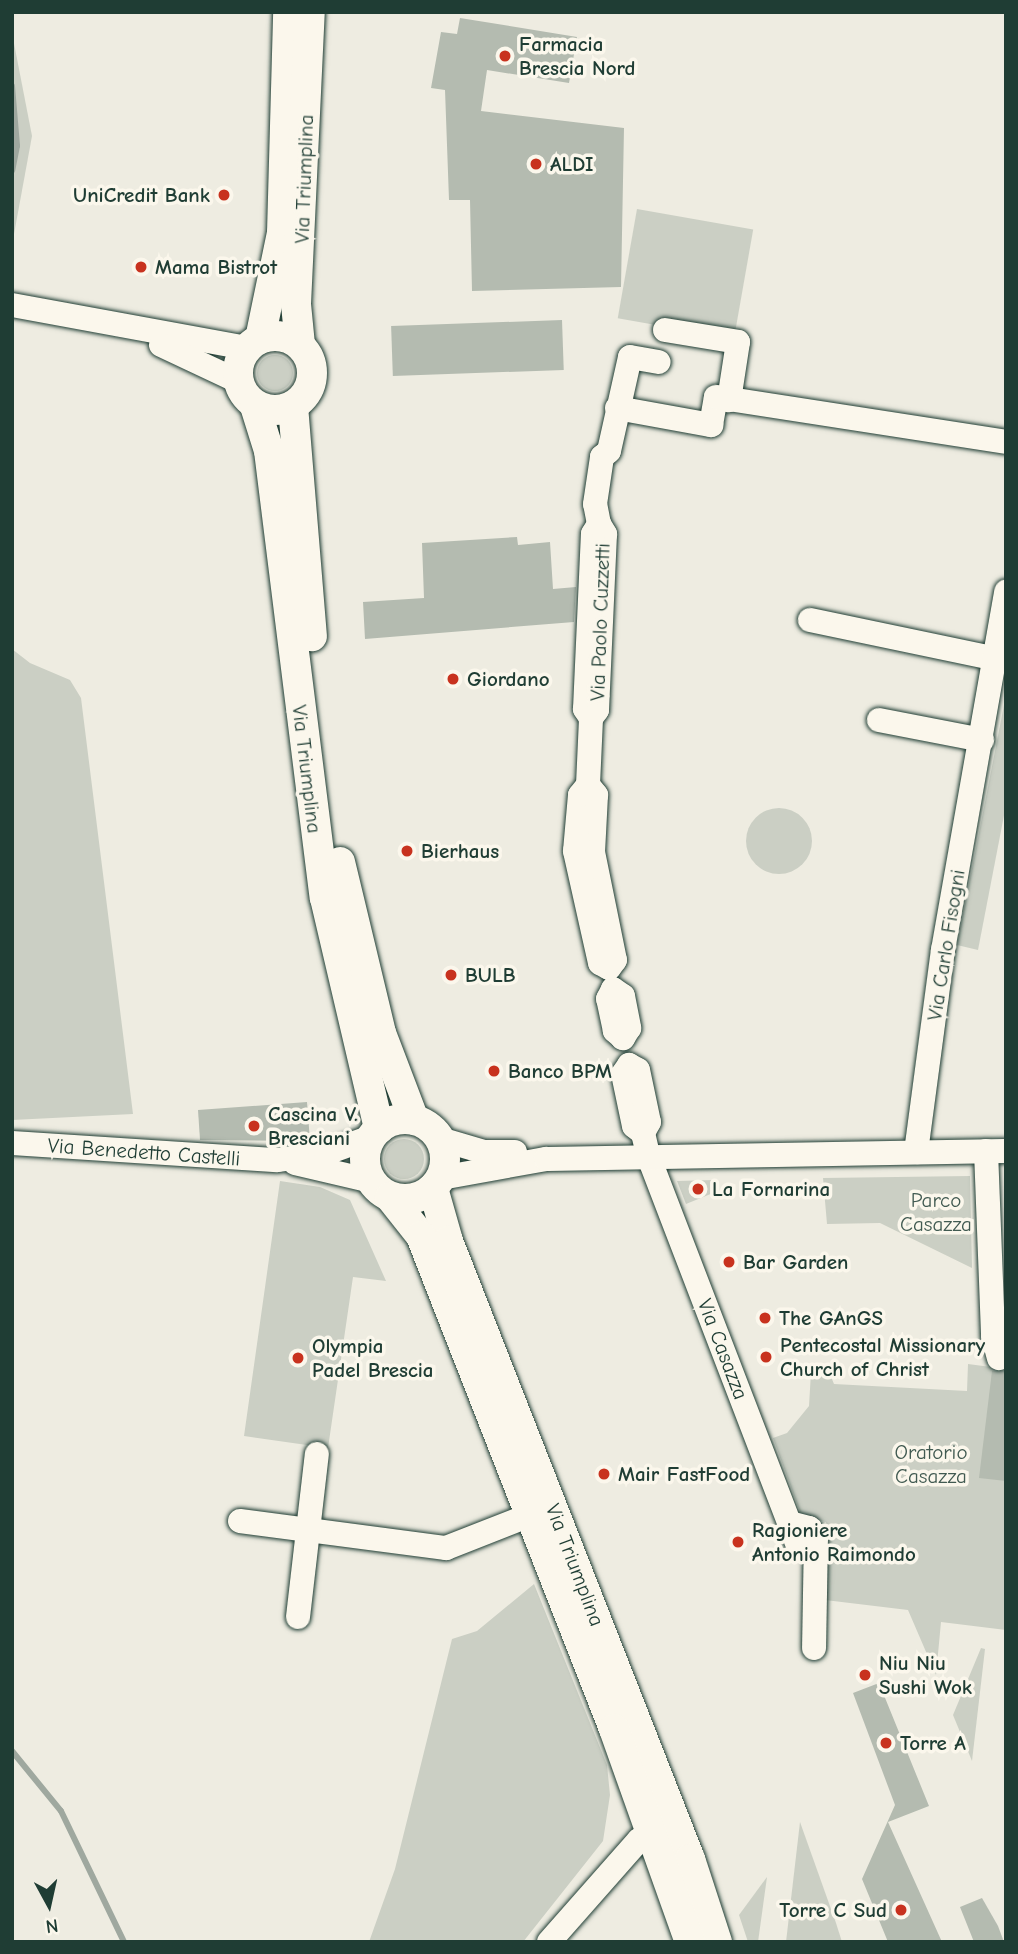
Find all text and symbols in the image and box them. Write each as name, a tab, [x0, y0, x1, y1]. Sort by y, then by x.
place label: Farmacia Brescia Nord	[519, 31, 635, 81]
marker: Farmacia Brescia Nord	[497, 48, 513, 64]
street label: Via Triumplina	[289, 114, 319, 244]
place label: ALDI	[550, 151, 593, 177]
marker: ALDI	[528, 156, 544, 172]
place label: UniCredit Bank	[73, 182, 210, 208]
marker: UniCredit Bank	[216, 187, 232, 203]
place label: Mama Bistrot	[155, 254, 277, 280]
marker: Mama Bistrot	[133, 259, 149, 275]
street label: Via Paolo Cuzzetti	[585, 543, 615, 701]
place label: Giordano	[467, 666, 550, 692]
marker: Giordano	[445, 671, 461, 687]
street label: Via Triumplina	[287, 703, 327, 835]
place label: Bierhaus	[421, 838, 499, 864]
marker: Bierhaus	[399, 843, 415, 859]
street label: Via Carlo Fisogni	[922, 868, 970, 1022]
place label: BULB	[465, 962, 515, 988]
marker: BULB	[443, 967, 459, 983]
place label: Banco BPM	[508, 1058, 612, 1084]
marker: Banco BPM	[486, 1063, 502, 1079]
place label: Cascina V. Bresciani	[268, 1101, 358, 1151]
marker: Cascina V. Bresciani	[246, 1118, 262, 1134]
street label: Via Benedetto Castelli	[47, 1133, 241, 1171]
place label: La Fornarina	[712, 1176, 830, 1202]
marker: La Fornarina	[690, 1181, 706, 1197]
park label: Parco Casazza	[900, 1187, 972, 1237]
place label: Bar Garden	[743, 1249, 848, 1275]
marker: Bar Garden	[721, 1254, 737, 1270]
street label: Via Casazza	[692, 1295, 754, 1403]
place label: The GAnGS	[779, 1305, 883, 1331]
marker: The GAnGS	[757, 1310, 773, 1326]
place label: Pentecostal Missionary Church of Christ	[780, 1332, 985, 1382]
place label: Olympia Padel Brescia	[312, 1333, 434, 1383]
marker: Pentecostal Missionary Church of Christ	[758, 1349, 774, 1365]
marker: Olympia Padel Brescia	[290, 1350, 306, 1366]
park label: Oratorio Casazza	[895, 1439, 967, 1489]
place label: Mair FastFood	[618, 1461, 750, 1487]
marker: Mair FastFood	[596, 1466, 612, 1482]
street label: Via Triumplina	[540, 1500, 610, 1630]
place label: Ragioniere Antonio Raimondo	[752, 1517, 916, 1567]
marker: Ragioniere Antonio Raimondo	[730, 1534, 746, 1550]
place label: Niu Niu Sushi Wok	[879, 1650, 972, 1700]
marker: Niu Niu Sushi Wok	[857, 1667, 873, 1683]
place label: Torre A	[900, 1730, 966, 1756]
marker: Torre A	[878, 1735, 894, 1751]
north arrow	[14, 1870, 84, 1940]
place label: Torre C Sud	[779, 1897, 887, 1923]
marker: Torre C Sud	[893, 1902, 909, 1918]
text: N	[44, 1914, 60, 1938]

